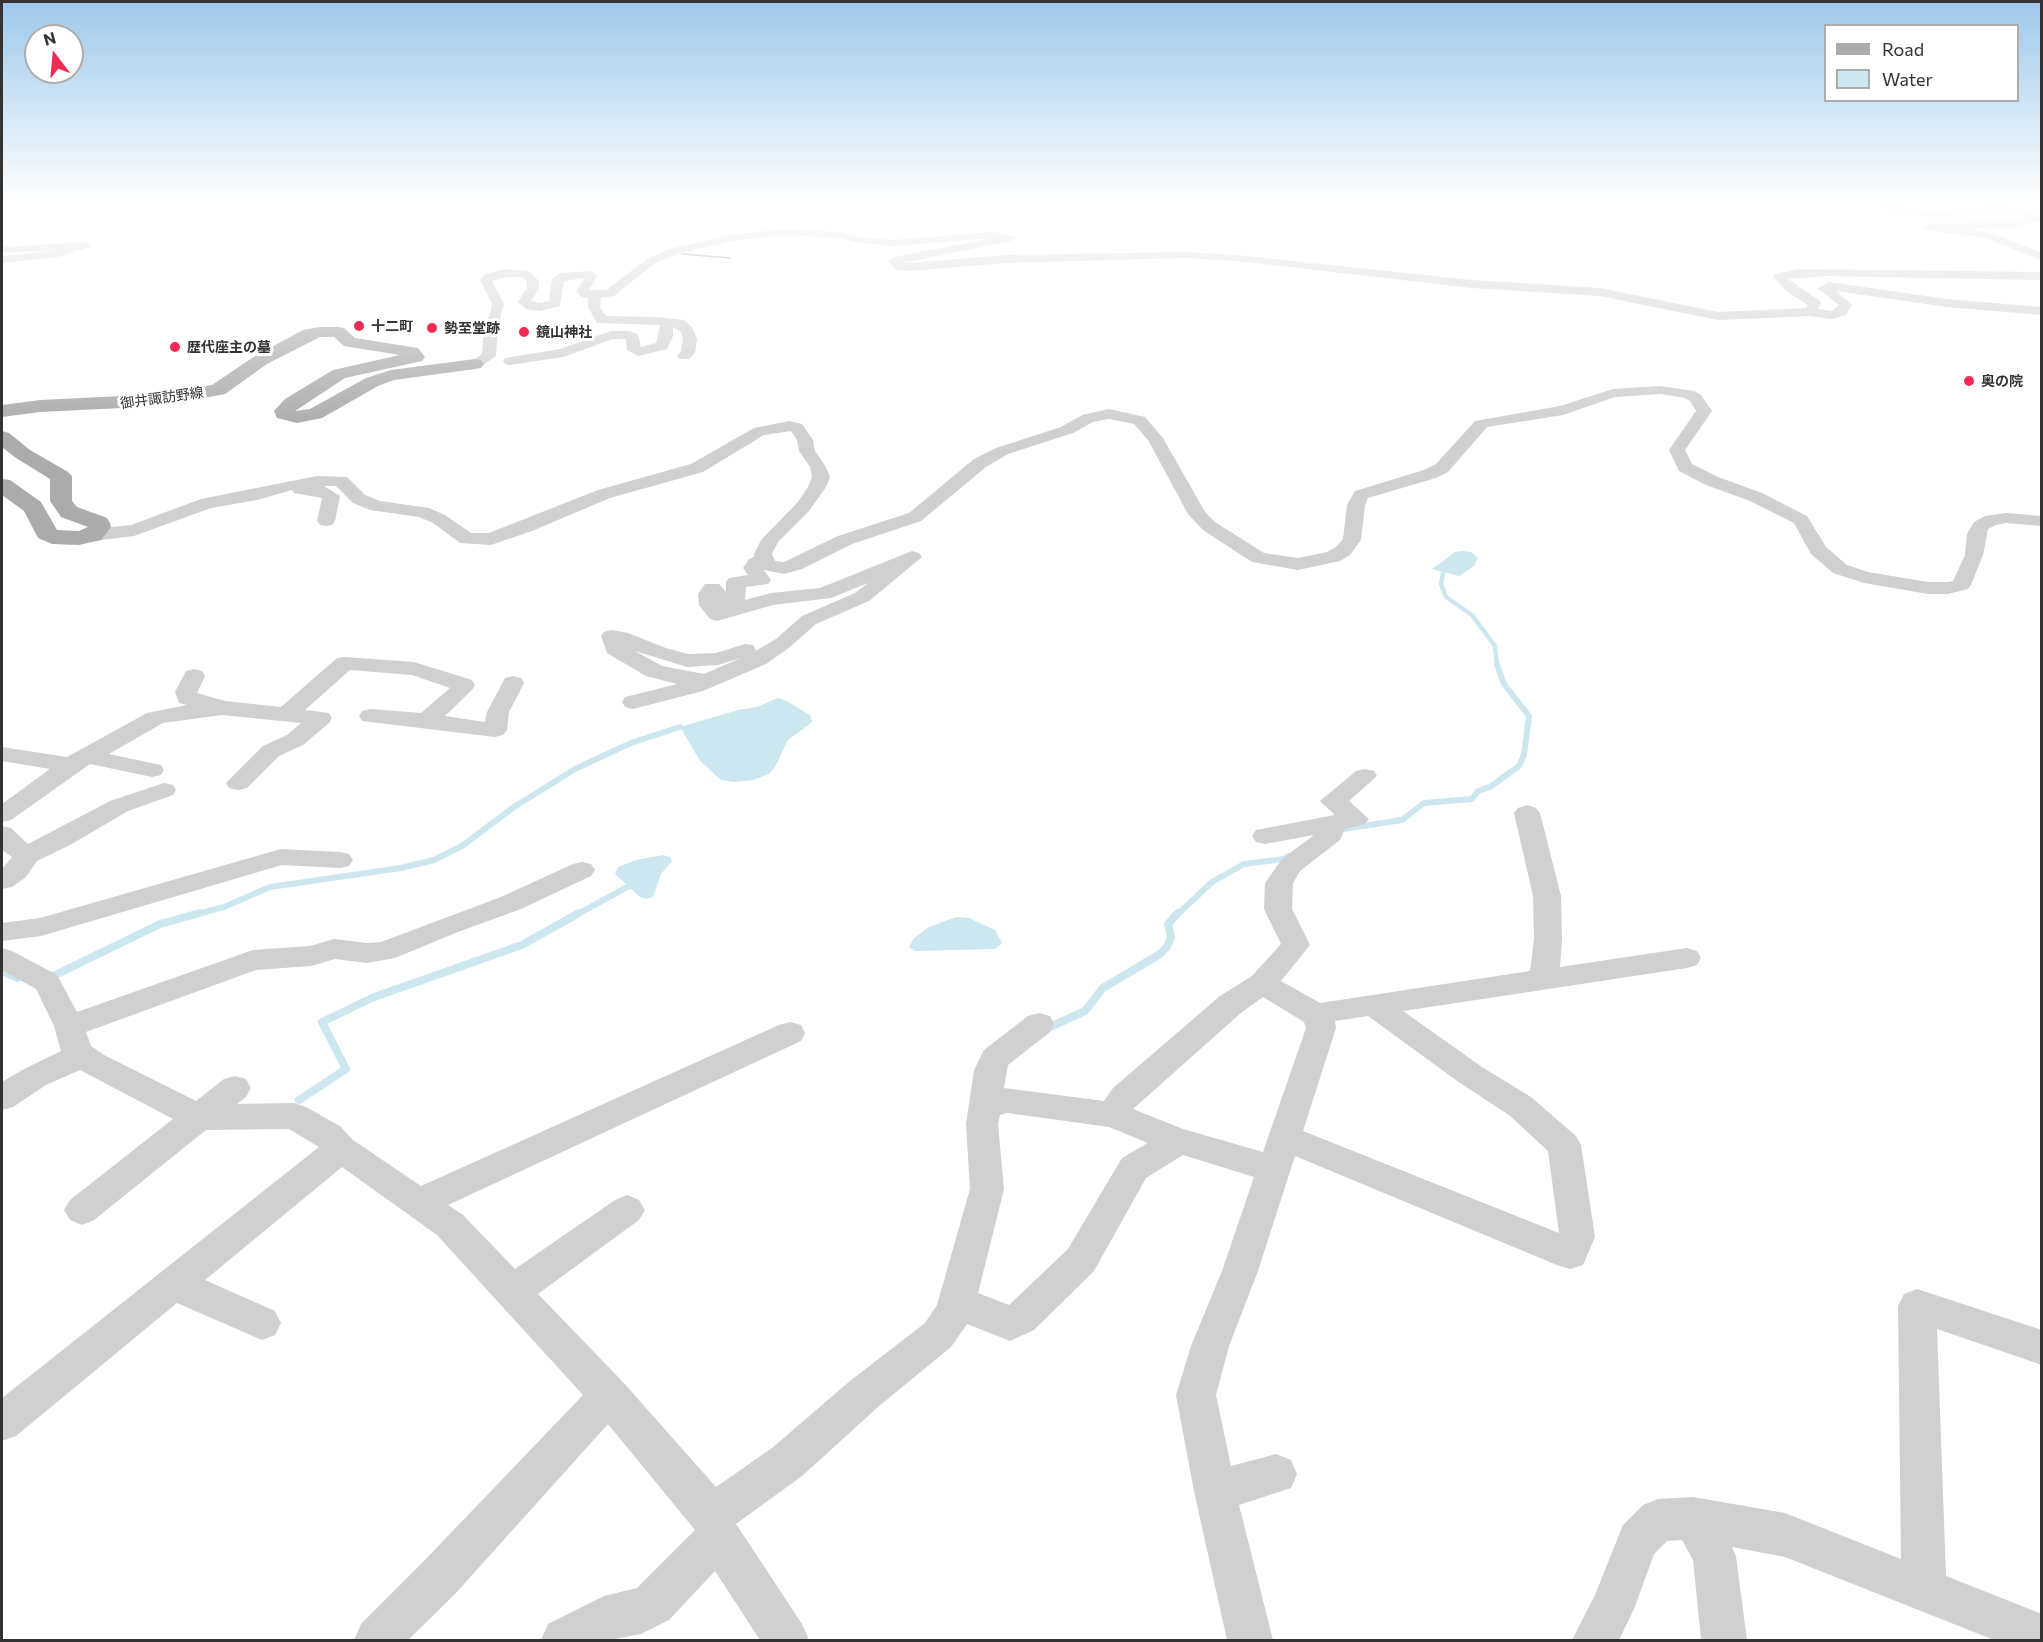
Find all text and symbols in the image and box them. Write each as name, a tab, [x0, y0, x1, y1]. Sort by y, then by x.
north arrow	[24, 24, 84, 84]
legend	[1824, 24, 2019, 102]
text: N	[41, 27, 58, 49]
text: Road	[1882, 38, 1924, 60]
text: Water	[1882, 68, 1933, 90]
place label: 十二町	[371, 318, 413, 334]
marker: 十二町	[352, 319, 366, 333]
place label: 勢至堂跡	[444, 320, 500, 336]
marker: 勢至堂跡	[425, 321, 439, 335]
place label: 鏡山神社	[536, 324, 592, 340]
marker: 鏡山神社	[517, 325, 531, 339]
place label: 歴代座主の墓	[187, 339, 271, 355]
marker: 歴代座主の墓	[168, 340, 182, 354]
place label: 奥の院	[1981, 373, 2023, 389]
marker: 奥の院	[1962, 374, 1976, 388]
street label: 御井諏訪野線	[119, 384, 205, 412]

